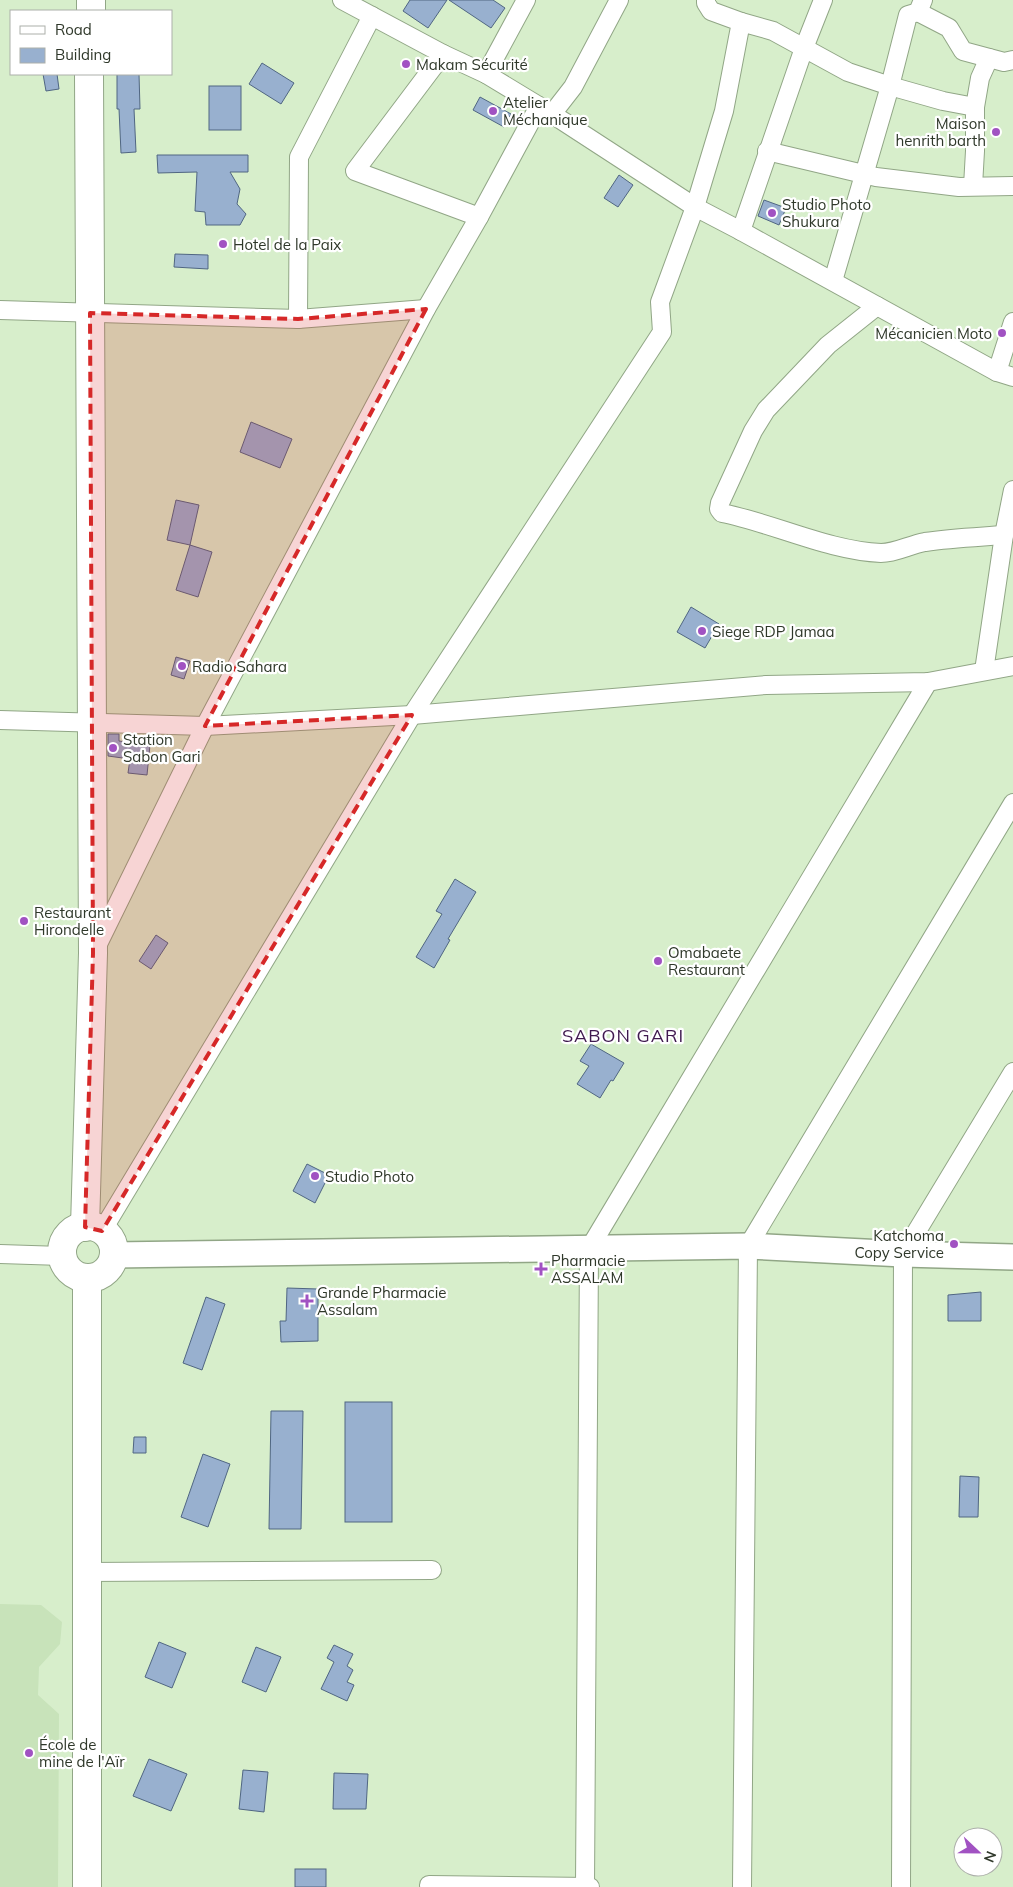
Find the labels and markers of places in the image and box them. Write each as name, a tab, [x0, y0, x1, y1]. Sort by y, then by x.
place label: Makam Sécurité	[416, 55, 528, 74]
marker: Makam Sécurité	[400, 58, 412, 70]
place label: Atelier Méchanique	[503, 93, 587, 129]
marker: Atelier Méchanique	[487, 105, 499, 117]
place label: Maison henrith barth	[895, 114, 986, 150]
marker: Maison henrith barth	[990, 126, 1002, 138]
place label: Studio Photo Shukura	[782, 195, 871, 231]
marker: Studio Photo Shukura	[766, 207, 778, 219]
place label: Hotel de la Paix	[233, 235, 341, 254]
marker: Hotel de la Paix	[217, 238, 229, 250]
place label: Mécanicien Moto	[875, 324, 992, 343]
marker: Mécanicien Moto	[996, 327, 1008, 339]
place label: Siege RDP Jamaa	[712, 622, 835, 641]
marker: Siege RDP Jamaa	[696, 625, 708, 637]
place label: Radio Sahara	[192, 657, 287, 676]
marker: Radio Sahara	[176, 660, 188, 672]
place label: Station Sabon Gari	[123, 730, 201, 766]
marker: Station Sabon Gari	[107, 742, 119, 754]
place label: Restaurant Hirondelle	[34, 903, 111, 939]
marker: Restaurant Hirondelle	[18, 915, 30, 927]
place label: Omabaete Restaurant	[668, 943, 745, 979]
marker: Omabaete Restaurant	[652, 955, 664, 967]
place label: Studio Photo	[325, 1167, 414, 1186]
marker: Studio Photo	[309, 1170, 321, 1182]
place label: Katchoma Copy Service	[855, 1226, 944, 1262]
marker: Katchoma Copy Service	[948, 1238, 960, 1250]
place label: Pharmacie ASSALAM	[551, 1251, 625, 1287]
marker: Pharmacie ASSALAM	[535, 1263, 547, 1275]
place label: Grande Pharmacie Assalam	[317, 1283, 447, 1319]
marker: Grande Pharmacie Assalam	[301, 1295, 313, 1307]
place label: École de mine de l'Aïr	[39, 1735, 125, 1771]
marker: École de mine de l'Aïr	[23, 1747, 35, 1759]

